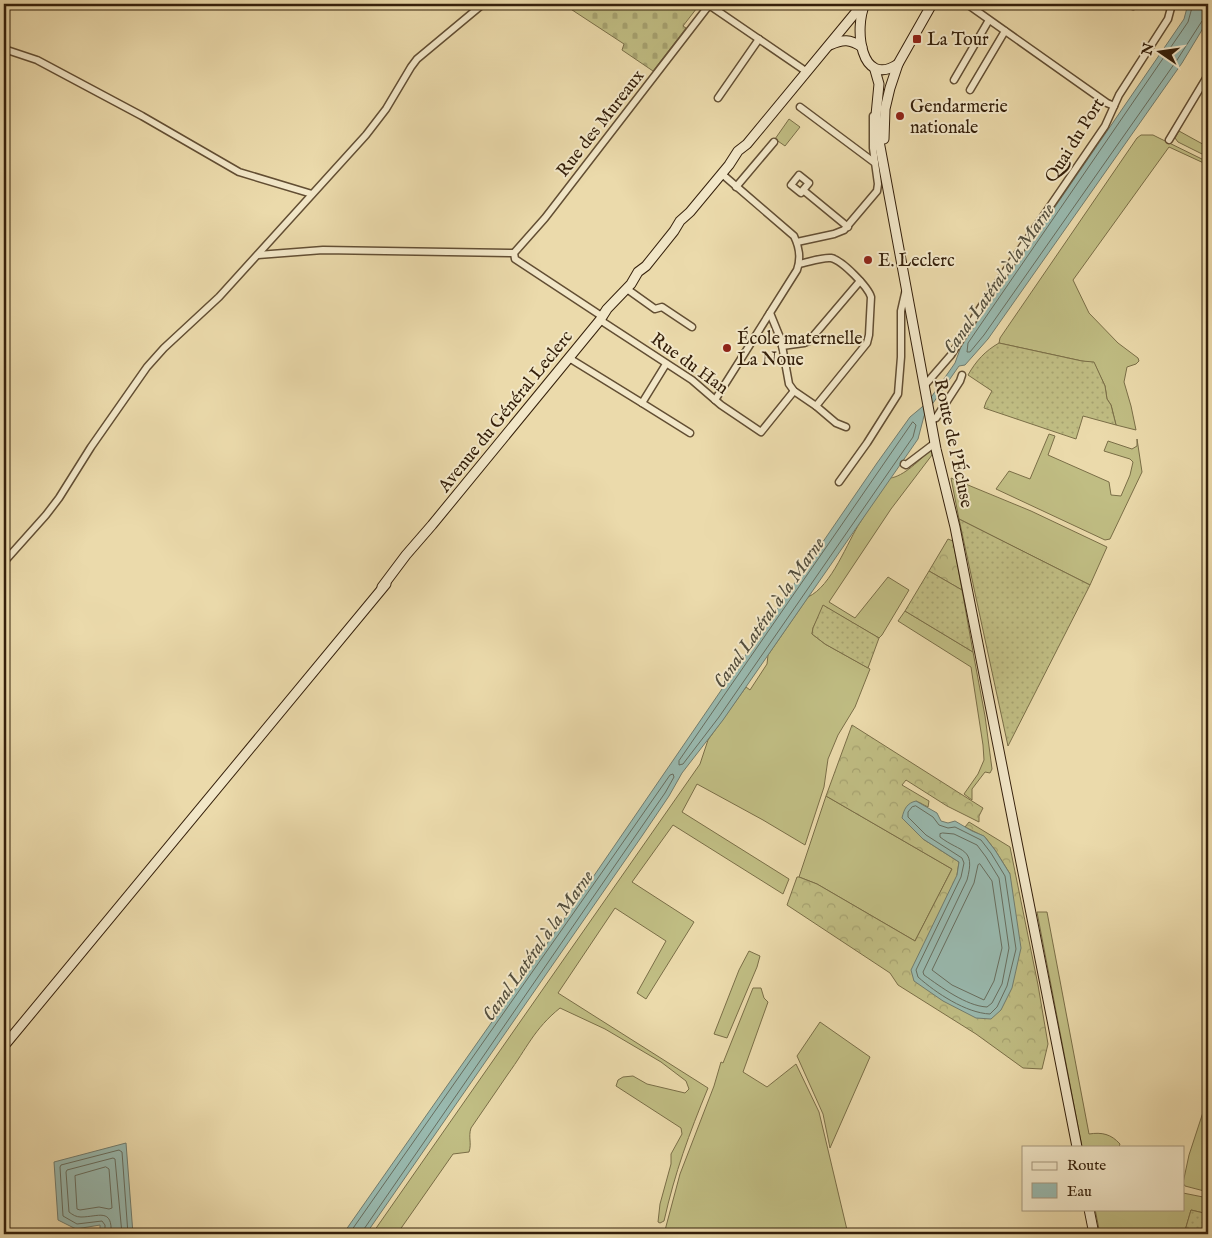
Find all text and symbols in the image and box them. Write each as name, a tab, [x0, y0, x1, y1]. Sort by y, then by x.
north arrow	[1134, 28, 1184, 78]
place label: La Tour	[927, 29, 989, 52]
marker: La Tour	[911, 33, 923, 45]
text: N	[1138, 41, 1158, 58]
street label: Rue des Mureaux	[552, 65, 650, 182]
street label: Quai du Port	[1040, 94, 1110, 188]
place label: Gendarmerie nationale	[910, 96, 1008, 140]
marker: Gendarmerie nationale	[894, 110, 906, 122]
water label: Canal Latéral à la Marne	[939, 198, 1061, 359]
place label: E. Leclerc	[878, 250, 955, 273]
marker: E. Leclerc	[862, 254, 874, 266]
street label: Avenue du Général Leclerc	[433, 326, 579, 498]
place label: École maternelle La Noue	[737, 326, 862, 372]
street label: Rue du Han	[646, 328, 733, 400]
marker: École maternelle La Noue	[721, 342, 733, 354]
street label: Route de l'Écluse	[928, 376, 979, 510]
water label: Canal Latéral à la Marne	[709, 532, 831, 693]
water label: Canal Latéral à la Marne	[478, 865, 600, 1026]
legend	[1022, 1146, 1184, 1210]
text: Route	[1067, 1156, 1106, 1175]
text: Eau	[1067, 1182, 1092, 1201]

